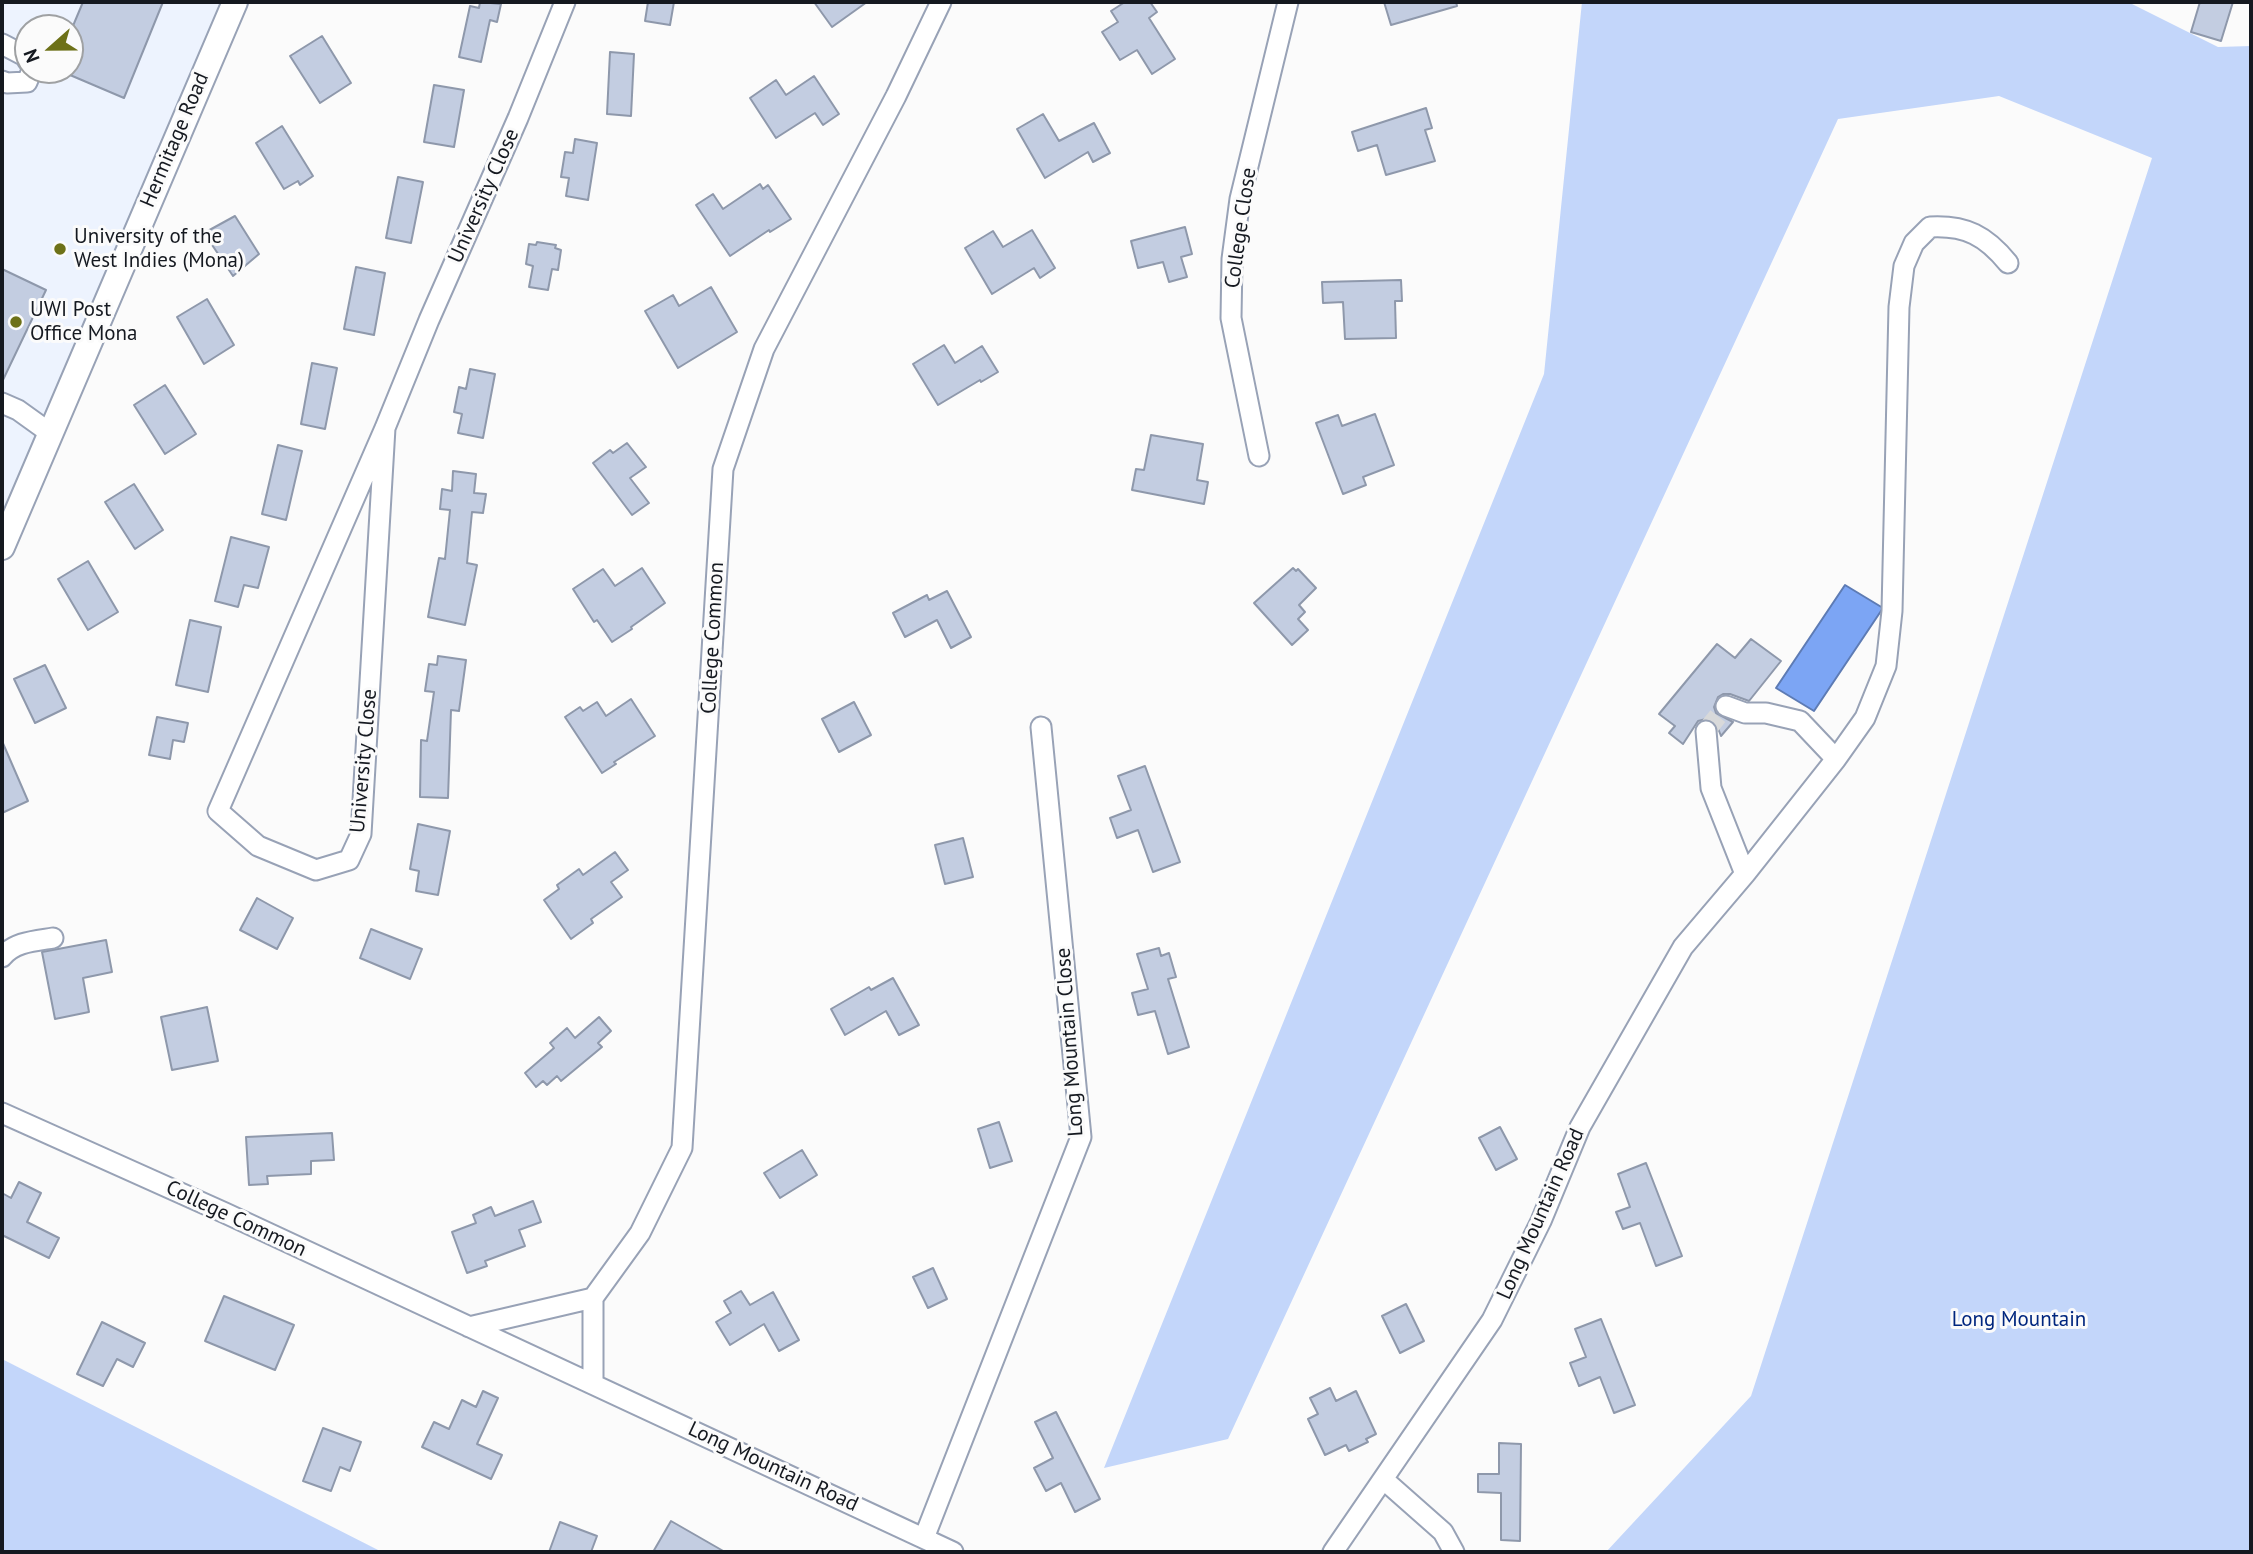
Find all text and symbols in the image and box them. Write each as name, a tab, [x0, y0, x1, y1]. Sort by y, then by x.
north arrow	[14, 14, 84, 84]
text: N	[18, 46, 45, 66]
street label: Hermitage Road	[135, 69, 215, 211]
street label: University Close	[443, 125, 525, 267]
street label: College Close	[1220, 166, 1262, 290]
place label: University of the West Indies (Mona)	[74, 224, 244, 274]
marker: University of the West Indies (Mona)	[52, 241, 68, 257]
place label: UWI Post Office Mona	[30, 297, 137, 347]
marker: UWI Post Office Mona	[8, 314, 24, 330]
street label: College Common	[696, 561, 730, 715]
street label: University Close	[345, 688, 383, 834]
street label: Long Mountain Close	[1051, 947, 1089, 1137]
street label: Long Mountain Road	[1492, 1125, 1590, 1303]
street label: College Common	[162, 1175, 310, 1263]
park label: Long Mountain	[1952, 1307, 2086, 1333]
street label: Long Mountain Road	[684, 1417, 862, 1517]

